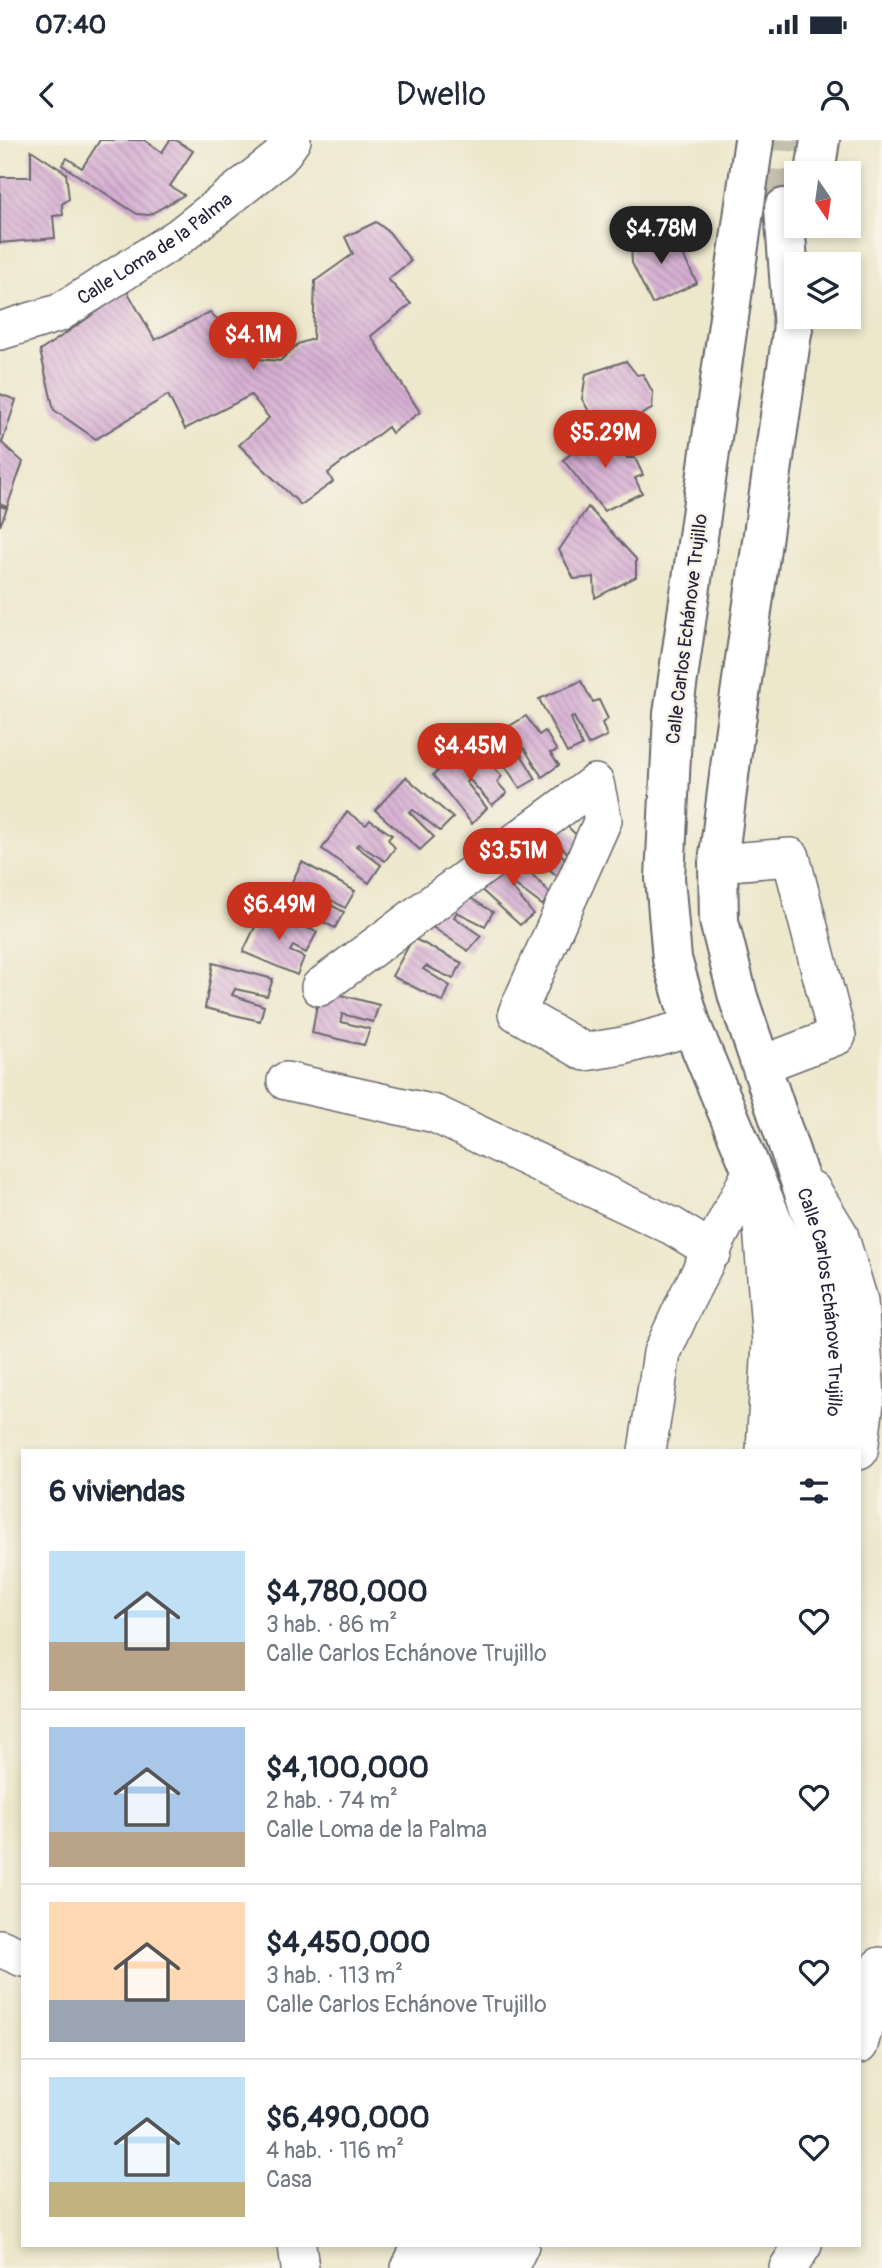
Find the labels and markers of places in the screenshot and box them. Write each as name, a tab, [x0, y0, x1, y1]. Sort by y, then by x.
pin: $4.78M	[604, 206, 718, 266]
pin: $4.1M	[204, 313, 302, 372]
pin: $5.29M	[548, 410, 662, 470]
pin: $4.45M	[413, 724, 527, 783]
pin: $3.51M	[456, 828, 570, 888]
pin: $6.49M	[222, 882, 336, 942]

